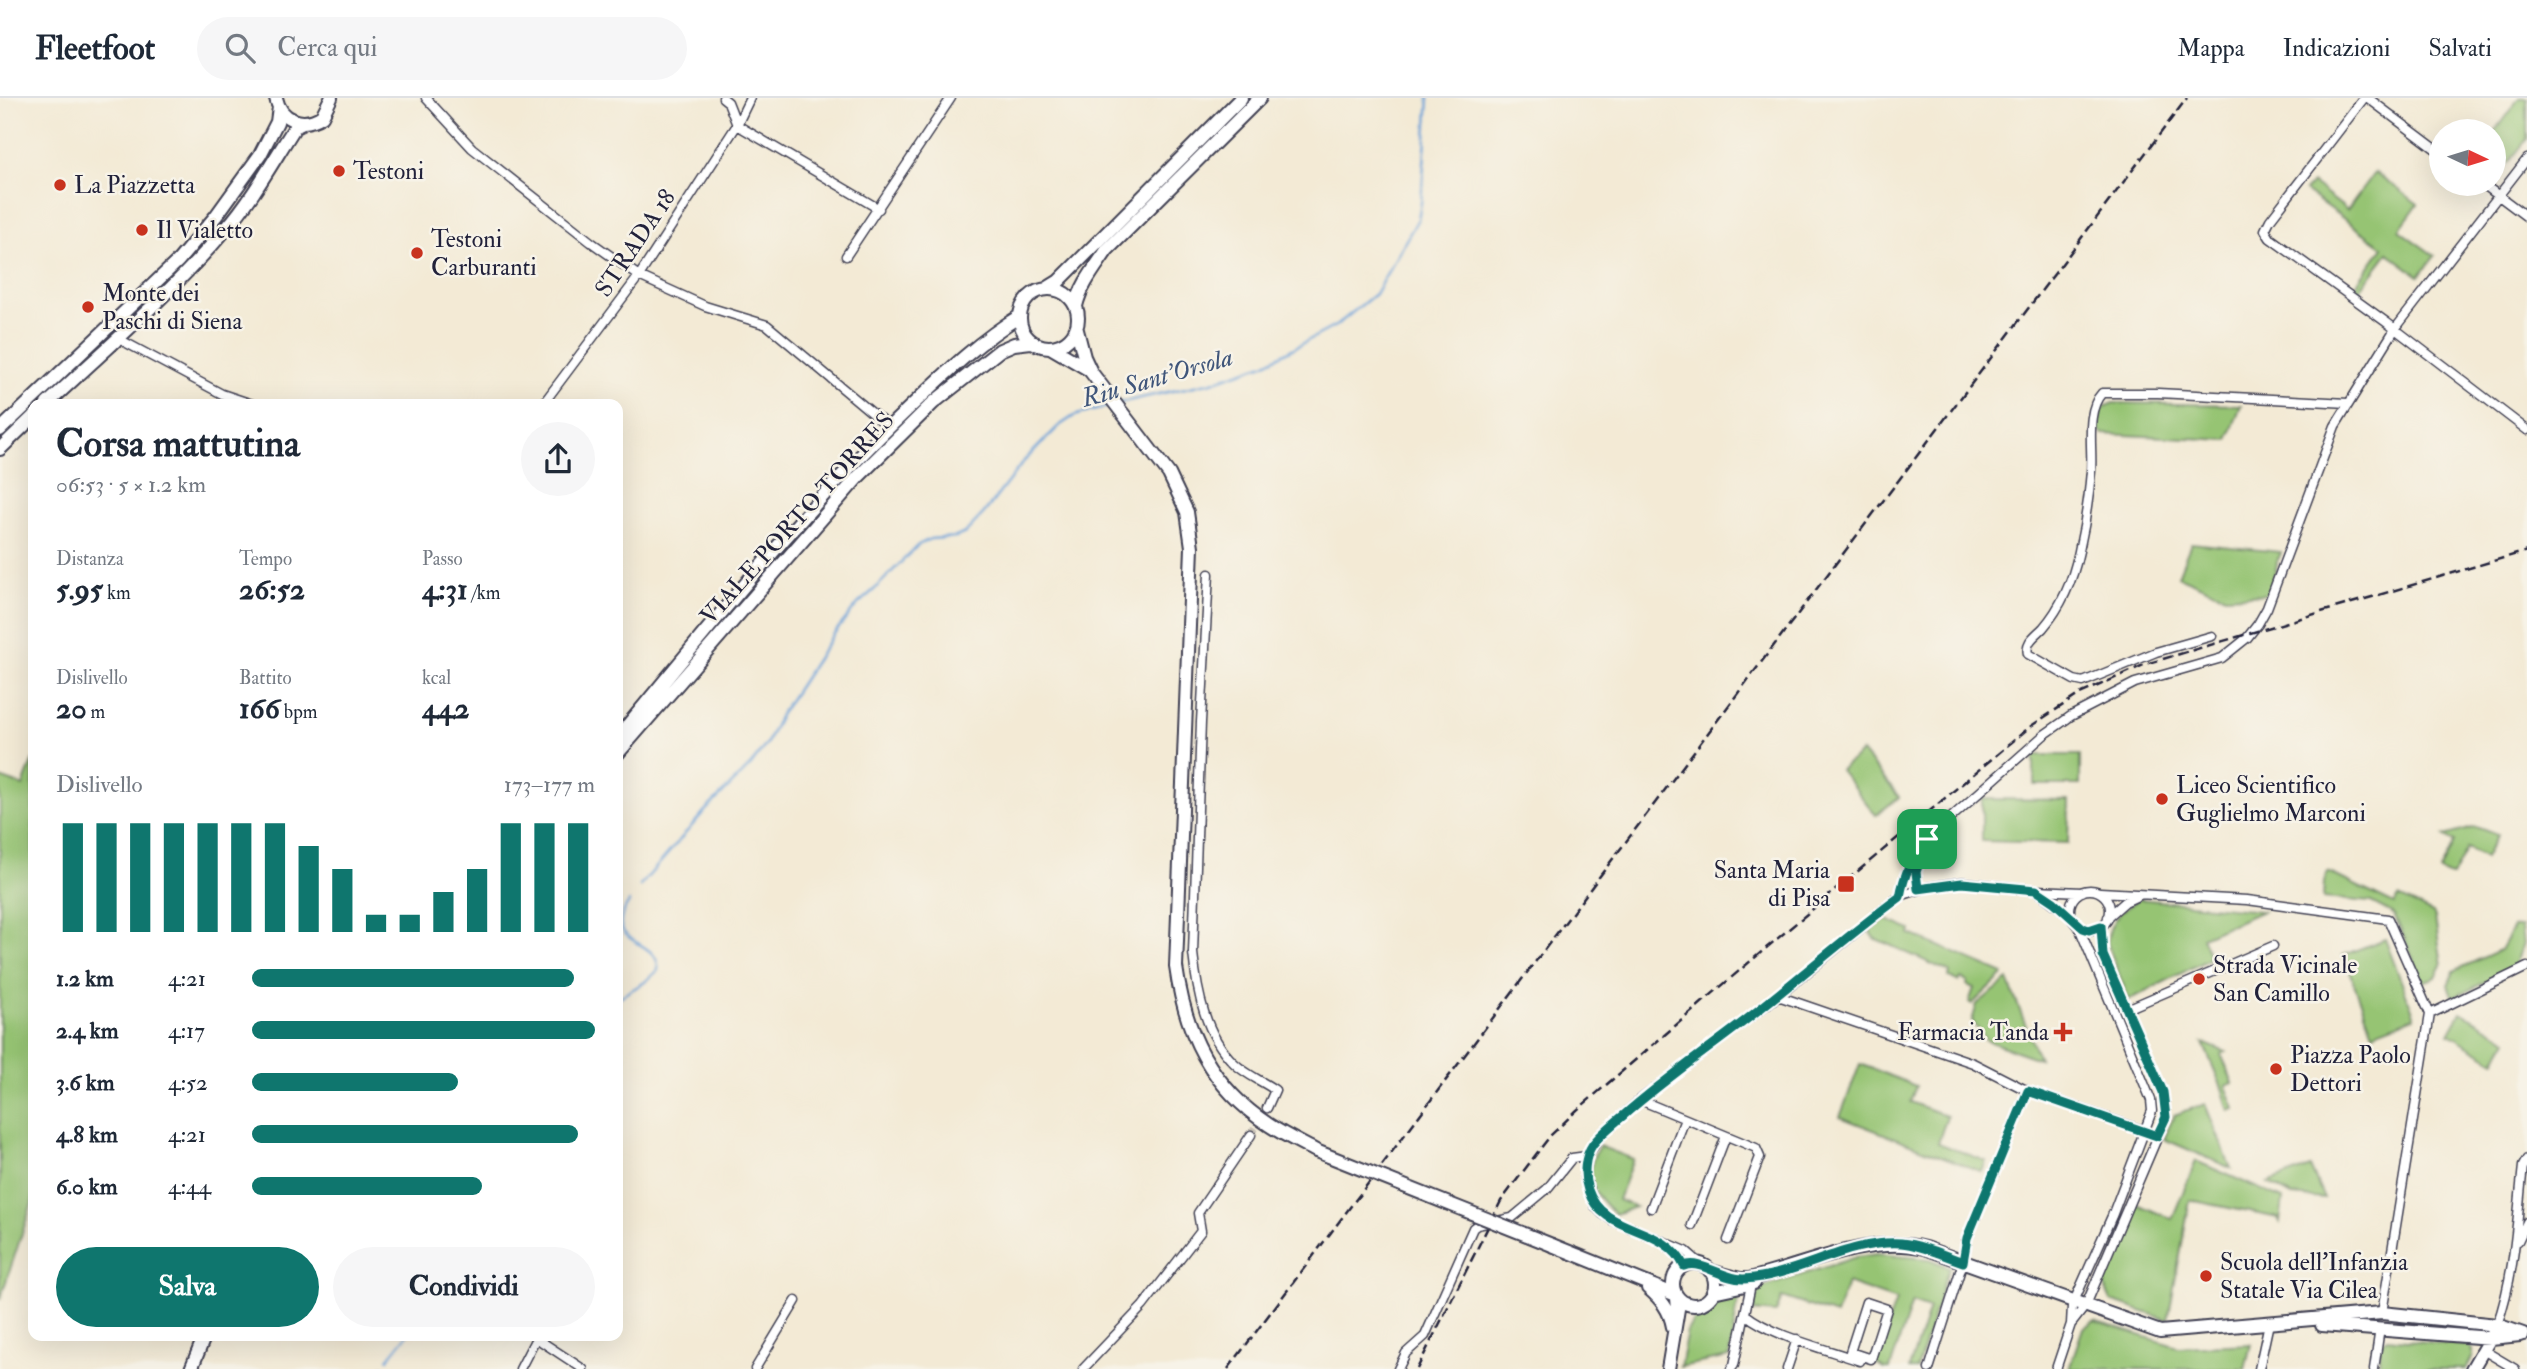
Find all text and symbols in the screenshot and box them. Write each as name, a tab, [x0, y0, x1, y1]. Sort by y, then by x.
search box	[197, 17, 687, 80]
text: Fleetfoot	[35, 28, 155, 69]
icon: search	[221, 29, 259, 67]
text: Cerca qui	[277, 32, 377, 64]
text: Mappa	[2178, 33, 2245, 64]
text: Indicazioni	[2283, 33, 2390, 64]
text: Salvati	[2428, 33, 2492, 64]
north arrow	[2429, 119, 2506, 196]
map controls	[2429, 119, 2506, 196]
place label: Testoni	[353, 156, 424, 187]
marker: Testoni	[331, 163, 347, 179]
place label: La Piazzetta	[74, 170, 196, 201]
marker: La Piazzetta	[52, 177, 68, 193]
street label: STRADA 18	[588, 184, 683, 303]
place label: Il Vialetto	[156, 215, 253, 246]
marker: Il Vialetto	[134, 222, 150, 238]
place label: Testoni Carburanti	[431, 224, 537, 283]
marker: Testoni Carburanti	[409, 245, 425, 261]
place label: Monte dei Paschi di Siena	[102, 278, 243, 337]
marker: Monte dei Paschi di Siena	[80, 299, 96, 315]
water label: Riu Sant'Orsola	[1077, 341, 1237, 415]
street label: VIALE PORTO TORRES	[693, 405, 901, 631]
text: Corsa mattutina	[56, 420, 300, 468]
button: share	[521, 422, 595, 496]
text: 06:53 · 5 × 1.2 km	[56, 470, 206, 499]
text: Distanza	[56, 547, 124, 571]
text: Tempo	[239, 547, 292, 571]
text: Passo	[422, 547, 463, 571]
text: 5.95	[56, 571, 103, 608]
text: 26:52	[239, 571, 305, 608]
text: 4:31	[422, 571, 468, 608]
text: km	[103, 581, 131, 605]
text: /km	[468, 581, 501, 605]
text: Dislivello	[56, 666, 128, 690]
text: Battito	[239, 666, 292, 690]
text: kcal	[422, 666, 451, 690]
text: 20	[56, 690, 87, 727]
text: 166	[239, 690, 280, 727]
text: 442	[422, 690, 470, 727]
text: m	[87, 700, 105, 724]
text: bpm	[280, 700, 317, 724]
text: Dislivello	[56, 770, 143, 799]
text: 173–177 m	[504, 770, 595, 799]
place label: Liceo Scientifico Guglielmo Marconi	[2176, 770, 2366, 829]
marker: Liceo Scientifico Guglielmo Marconi	[2154, 791, 2170, 807]
pin	[1897, 809, 1957, 869]
icon: arrive	[1908, 820, 1946, 858]
place label: Santa Maria di Pisa	[1714, 855, 1831, 914]
marker: Santa Maria di Pisa	[1836, 874, 1856, 894]
place label: Strada Vicinale San Camillo	[2213, 950, 2357, 1009]
text: 1.2 km	[56, 964, 114, 993]
text: 4:21	[168, 964, 206, 993]
marker: Strada Vicinale San Camillo	[2191, 971, 2207, 987]
text: 2.4 km	[56, 1016, 119, 1045]
text: 4:17	[168, 1016, 205, 1045]
place label: Farmacia Tanda	[1897, 1017, 2050, 1048]
marker: Farmacia Tanda	[2055, 1024, 2071, 1040]
place label: Piazza Paolo Dettori	[2290, 1040, 2411, 1099]
marker: Piazza Paolo Dettori	[2268, 1061, 2284, 1077]
text: 3.6 km	[56, 1068, 115, 1097]
text: 4:52	[168, 1068, 208, 1097]
text: 4.8 km	[56, 1120, 118, 1149]
text: 4:21	[168, 1120, 206, 1149]
text: 6.0 km	[56, 1172, 117, 1201]
text: 4:44	[168, 1172, 211, 1201]
button: Salva	[56, 1247, 319, 1327]
button: Condividi	[333, 1247, 595, 1327]
place label: Scuola dell'Infanzia Statale Via Cilea	[2220, 1247, 2409, 1306]
marker: Scuola dell'Infanzia Statale Via Cilea	[2198, 1268, 2214, 1284]

